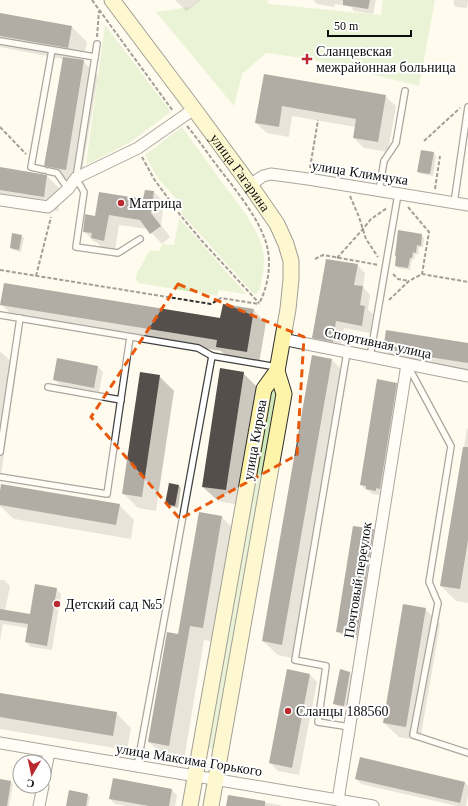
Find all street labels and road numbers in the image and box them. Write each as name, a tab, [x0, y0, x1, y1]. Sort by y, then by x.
street label: улица Гагарина	[207, 131, 274, 215]
street label: улица Климчука	[311, 158, 410, 188]
street label: Спортивная улица	[323, 324, 434, 362]
street label: улица Кирова	[241, 398, 270, 481]
street label: Почтовый переулок	[341, 521, 375, 639]
street label: улица Максима Горького	[115, 741, 263, 779]

